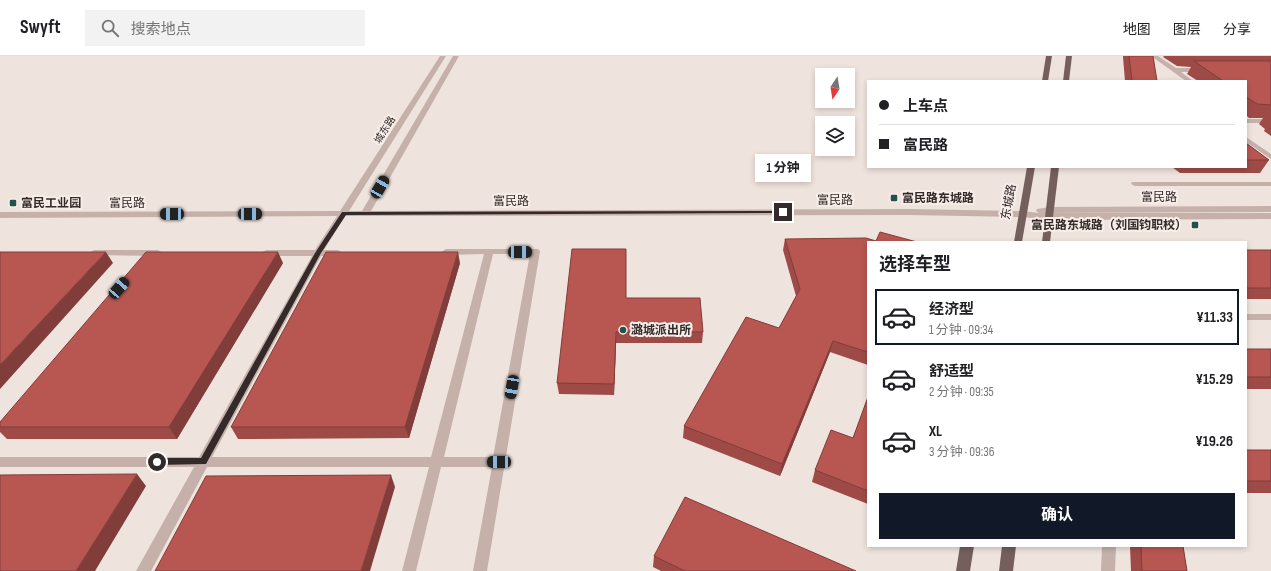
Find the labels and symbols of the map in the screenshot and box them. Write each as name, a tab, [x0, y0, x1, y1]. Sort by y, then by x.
north arrow	[815, 68, 855, 108]
street label: 城东路	[372, 114, 398, 146]
callout: 1 分钟	[755, 154, 811, 182]
car	[369, 174, 391, 200]
street label: 东城路	[998, 183, 1020, 221]
street label: 富民路	[1141, 190, 1177, 205]
place label: 富民路东城路	[902, 191, 974, 206]
street label: 富民路	[817, 193, 853, 208]
marker: 富民路东城路	[889, 193, 899, 203]
street label: 富民路	[493, 194, 529, 209]
place label: 富民工业园	[21, 196, 81, 211]
street label: 富民路	[109, 196, 145, 211]
marker: 富民工业园	[8, 198, 18, 208]
route end	[774, 203, 792, 221]
car	[160, 208, 184, 220]
car	[238, 208, 262, 220]
place label: 富民路东城路（刘国钧职校）	[1031, 218, 1187, 233]
marker: 富民路东城路（刘国钧职校）	[1190, 220, 1200, 230]
car	[508, 246, 532, 258]
car	[107, 275, 131, 301]
place label: 潞城派出所	[631, 323, 691, 338]
marker: 潞城派出所	[618, 325, 628, 335]
car	[504, 374, 520, 400]
route start	[148, 453, 166, 471]
car	[487, 456, 511, 468]

